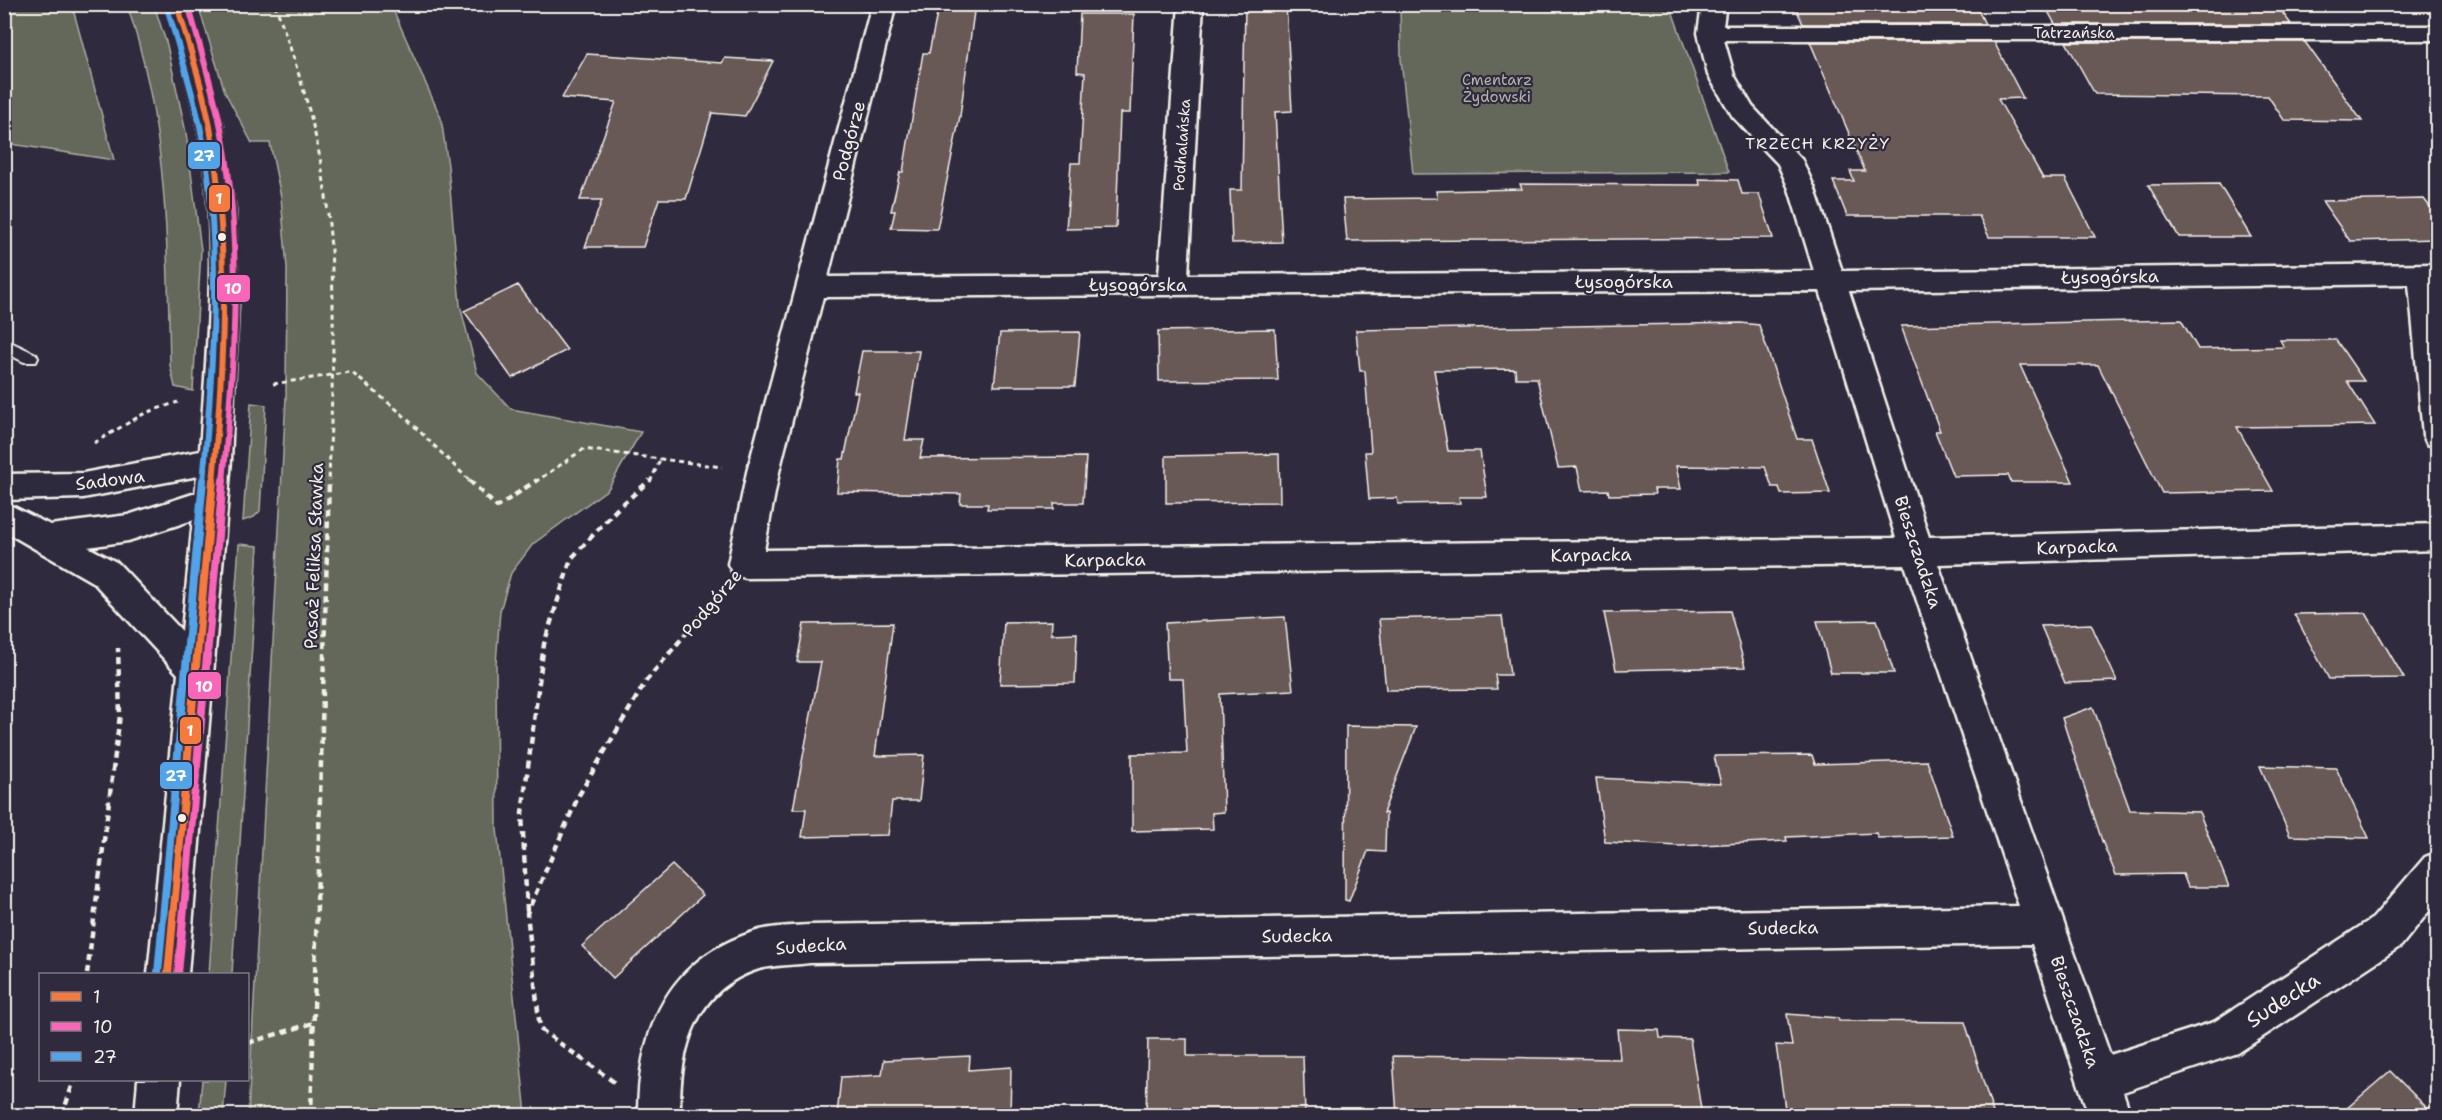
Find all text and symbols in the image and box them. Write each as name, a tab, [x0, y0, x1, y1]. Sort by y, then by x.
street label: Tatrzańska	[2033, 23, 2115, 43]
park label: Cmentarz Żydowski	[1462, 70, 1532, 107]
street label: Podhalańska	[1169, 97, 1195, 192]
street label: Podgórze	[827, 98, 871, 184]
district label: TRZECH KRZYŻY	[1745, 133, 1891, 154]
line badge: 27	[187, 141, 221, 170]
text: 27	[193, 145, 215, 166]
line badge: 1	[208, 184, 231, 213]
text: 1	[215, 188, 223, 209]
unlabelled marker	[216, 231, 228, 243]
street label: Łysogórska	[2060, 264, 2159, 290]
street label: Łysogórska	[1574, 270, 1673, 294]
street label: Łysogórska	[1088, 273, 1187, 297]
line badge: 10	[216, 274, 251, 303]
text: 10	[224, 278, 242, 299]
street label: Pasaż Feliksa Sławka	[299, 463, 329, 649]
street label: Sadowa	[74, 464, 146, 496]
street label: Bieszczadzka	[1888, 493, 1948, 611]
street label: Karpacka	[2036, 534, 2118, 560]
street label: Karpacka	[1550, 542, 1632, 568]
street label: Karpacka	[1064, 547, 1146, 573]
street label: Podgórze	[676, 564, 748, 642]
line badge: 10	[187, 671, 222, 700]
text: 10	[195, 676, 213, 697]
line badge: 1	[179, 716, 202, 745]
text: 1	[186, 720, 194, 741]
line badge: 27	[159, 761, 193, 790]
text: 27	[165, 765, 187, 786]
unlabelled marker	[176, 812, 188, 824]
street label: Sudecka	[1747, 915, 1819, 941]
street label: Sudecka	[1261, 923, 1333, 949]
street label: Sudecka	[775, 932, 847, 960]
street label: Bieszczadzka	[2045, 953, 2105, 1071]
street label: Sudecka	[2241, 966, 2325, 1034]
legend	[39, 973, 249, 1081]
text: 1	[93, 985, 101, 1009]
text: 10	[93, 1015, 113, 1039]
text: 27	[93, 1045, 117, 1069]

